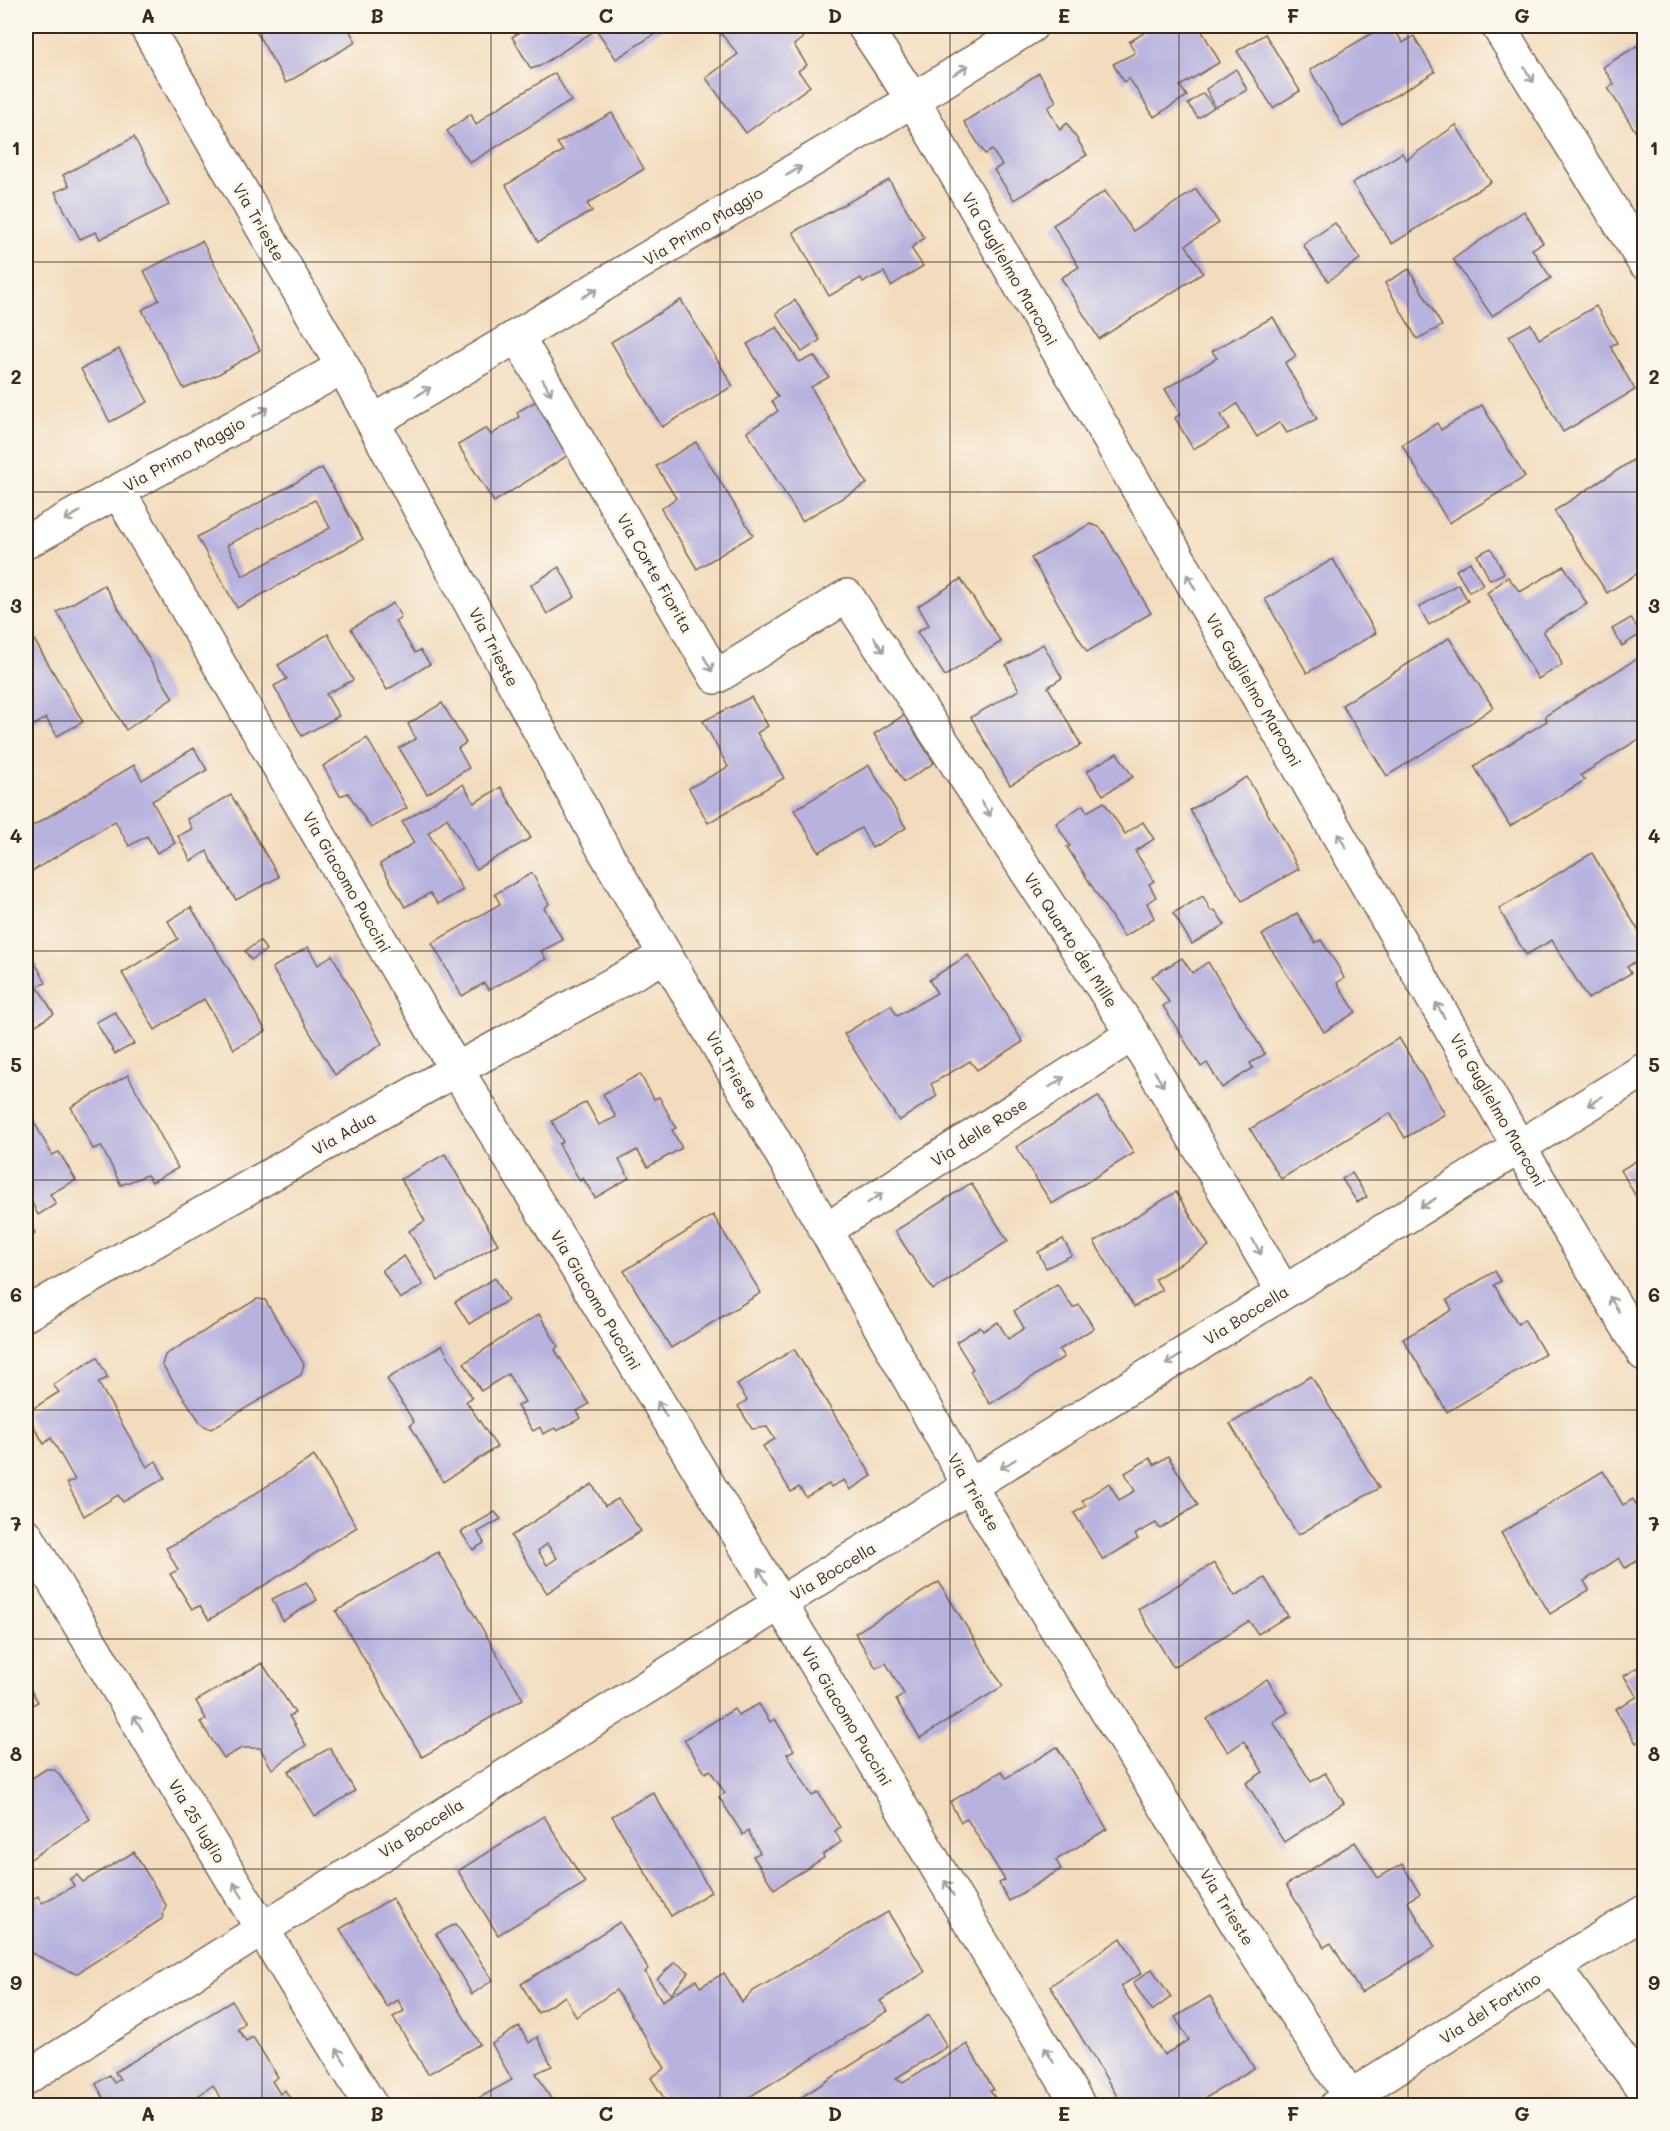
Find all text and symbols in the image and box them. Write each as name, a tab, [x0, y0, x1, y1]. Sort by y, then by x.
text: A	[141, 2, 155, 28]
text: B	[370, 2, 384, 28]
text: C	[599, 2, 614, 28]
text: D	[828, 2, 842, 28]
text: E	[1058, 2, 1070, 28]
text: F	[1287, 2, 1300, 28]
text: G	[1514, 2, 1530, 28]
one-way arrow	[952, 64, 968, 76]
one-way arrow	[1523, 66, 1535, 83]
text: 1	[12, 134, 20, 160]
text: 1	[1650, 134, 1658, 160]
one-way arrow	[785, 165, 802, 177]
street label: Via Trieste	[229, 179, 290, 265]
street label: Via Primo Maggio	[639, 182, 766, 270]
street label: Via Guglielmo Marconi	[958, 188, 1063, 349]
one-way arrow	[581, 286, 598, 298]
text: 2	[10, 363, 22, 389]
text: 2	[1648, 363, 1660, 389]
one-way arrow	[541, 378, 553, 395]
one-way arrow	[414, 386, 431, 398]
one-way arrow	[252, 406, 270, 417]
street label: Via Primo Maggio	[119, 411, 248, 496]
street label: Via Corte Fiorita	[613, 509, 698, 636]
one-way arrow	[64, 510, 81, 522]
one-way arrow	[1185, 574, 1197, 591]
text: 3	[10, 592, 22, 618]
text: 3	[1648, 592, 1660, 618]
street label: Via Trieste	[465, 604, 524, 690]
street label: Via Guglielmo Marconi	[1202, 609, 1307, 770]
one-way arrow	[873, 637, 885, 653]
one-way arrow	[702, 655, 714, 672]
one-way arrow	[979, 800, 992, 817]
street label: Via Giacomo Puccini	[299, 808, 396, 956]
text: 4	[10, 822, 23, 848]
text: 4	[1648, 822, 1661, 848]
one-way arrow	[1336, 833, 1348, 850]
street label: Via Quarto dei Mille	[1020, 868, 1123, 1011]
one-way arrow	[1433, 1002, 1445, 1019]
street label: Via Trieste	[702, 1027, 763, 1113]
street label: Via Guglielmo Marconi	[1446, 1029, 1551, 1190]
text: 5	[10, 1051, 22, 1077]
text: 5	[1648, 1051, 1660, 1077]
one-way arrow	[1153, 1070, 1165, 1087]
one-way arrow	[1048, 1075, 1065, 1087]
street label: Via delle Rose	[927, 1093, 1031, 1171]
one-way arrow	[1587, 1095, 1604, 1107]
street label: Via Adua	[308, 1106, 379, 1159]
one-way arrow	[866, 1192, 883, 1204]
one-way arrow	[1420, 1196, 1437, 1209]
street label: Via Giacomo Puccini	[546, 1226, 646, 1373]
one-way arrow	[1252, 1238, 1264, 1255]
street label: Via Boccella	[1199, 1280, 1292, 1349]
text: 6	[10, 1281, 22, 1307]
text: 6	[1648, 1281, 1660, 1307]
one-way arrow	[1608, 1296, 1620, 1313]
one-way arrow	[1165, 1355, 1182, 1367]
one-way arrow	[656, 1401, 668, 1418]
street label: Via Trieste	[944, 1449, 1005, 1535]
one-way arrow	[1000, 1458, 1017, 1470]
text: 7	[10, 1510, 22, 1536]
text: 7	[1648, 1510, 1660, 1536]
street label: Via Boccella	[786, 1537, 879, 1604]
one-way arrow	[757, 1568, 769, 1585]
street label: Via Giacomo Puccini	[797, 1642, 897, 1789]
one-way arrow	[132, 1715, 144, 1732]
text: 8	[10, 1740, 22, 1766]
text: 8	[1648, 1740, 1660, 1766]
street label: Via 25 luglio	[164, 1775, 231, 1866]
street label: Via Boccella	[374, 1793, 467, 1862]
street label: Via Trieste	[1196, 1864, 1259, 1949]
one-way arrow	[943, 1880, 955, 1897]
one-way arrow	[232, 1882, 244, 1899]
street label: Via del Fortino	[1435, 1967, 1544, 2048]
text: 9	[10, 1969, 22, 1995]
text: 9	[1648, 1969, 1660, 1995]
one-way arrow	[1043, 2047, 1055, 2064]
one-way arrow	[334, 2048, 346, 2065]
text: A	[141, 2100, 155, 2126]
text: B	[370, 2100, 384, 2126]
text: C	[599, 2100, 614, 2126]
text: D	[828, 2100, 842, 2126]
text: E	[1058, 2100, 1070, 2126]
text: F	[1287, 2100, 1300, 2126]
text: G	[1514, 2100, 1530, 2126]

